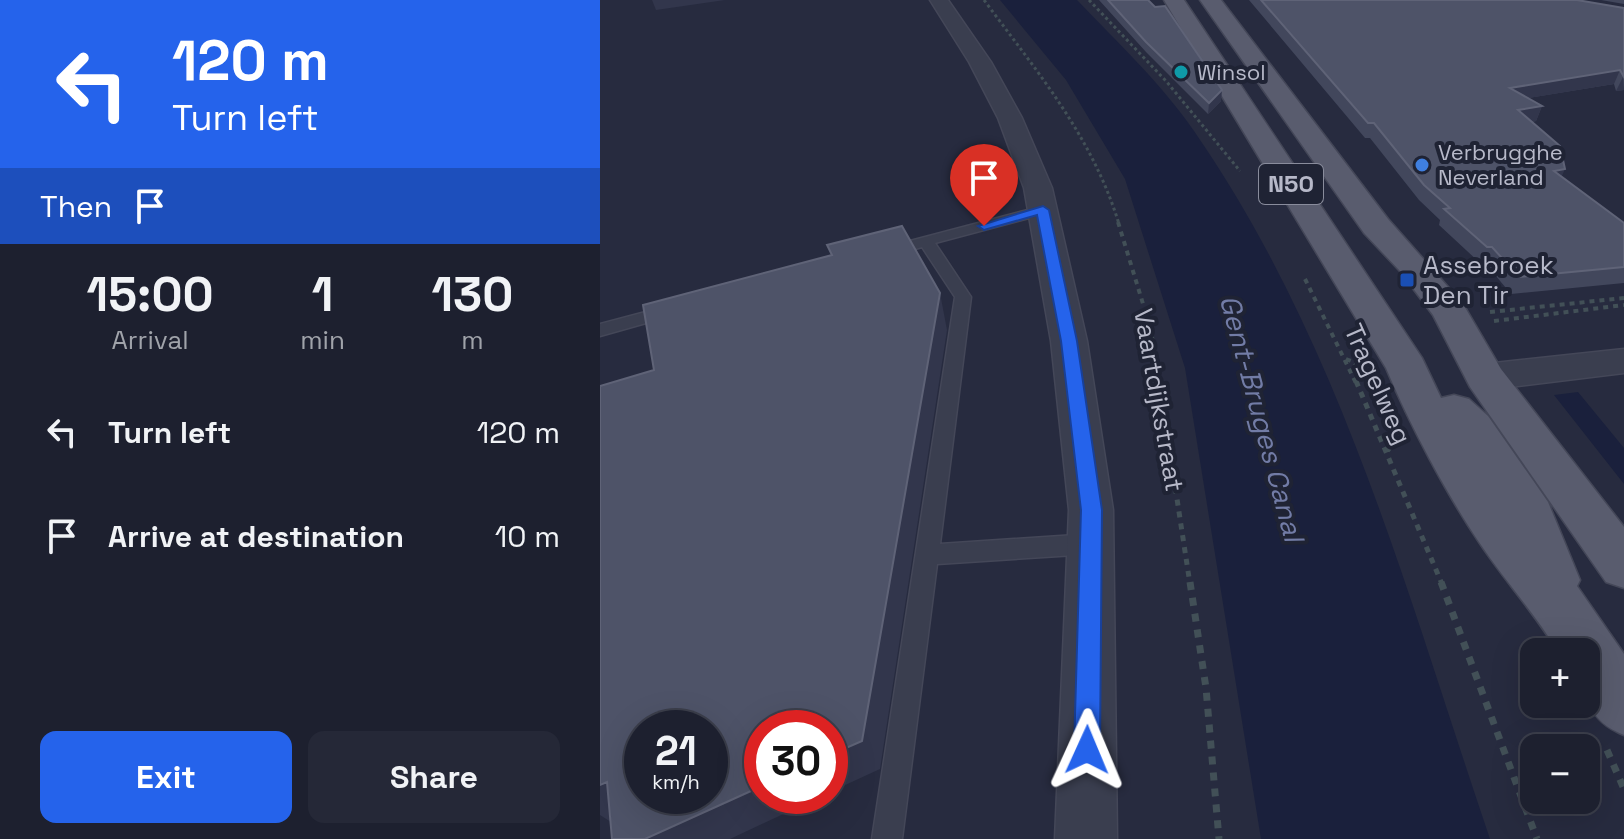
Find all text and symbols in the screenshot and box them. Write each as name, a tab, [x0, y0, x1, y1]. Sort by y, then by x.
text: 120 m	[172, 25, 329, 96]
icon: left	[40, 32, 144, 136]
place label: Winsol	[1197, 58, 1266, 86]
marker: Winsol	[1172, 63, 1190, 81]
text: Turn left	[172, 95, 319, 141]
place label: Verbrugghe Neverland	[1438, 138, 1563, 191]
pin	[950, 144, 1018, 226]
icon: arrive	[962, 156, 1006, 200]
marker: Verbrugghe Neverland	[1413, 156, 1431, 174]
road number: N50	[1259, 164, 1323, 204]
icon: arrive	[128, 184, 172, 228]
text: Then	[40, 187, 112, 226]
place label: Assebroek Den Tir	[1423, 248, 1554, 312]
text: 15:00	[87, 264, 214, 325]
text: 1	[312, 264, 333, 325]
text: 130	[431, 264, 513, 325]
marker: Assebroek Den Tir	[1398, 271, 1416, 289]
water label: Gent-Bruges Canal	[1212, 291, 1313, 548]
street label: Vaartdijkstraat	[1126, 306, 1192, 494]
street label: Tragelweg	[1336, 318, 1420, 450]
text: Arrival	[111, 323, 189, 357]
text: min	[300, 323, 345, 357]
text: m	[461, 323, 484, 357]
icon: left	[40, 410, 84, 454]
text: Turn left	[108, 413, 231, 452]
text: 120 m	[477, 413, 560, 452]
icon: arrive	[40, 514, 84, 558]
text: Arrive at destination	[108, 517, 404, 556]
text: 10 m	[495, 517, 560, 556]
map controls	[1520, 638, 1600, 814]
button: +	[1520, 638, 1600, 718]
position arrow	[1045, 708, 1129, 792]
speed limit sign: 30	[744, 710, 848, 814]
text: 21	[655, 726, 697, 777]
button: Exit	[40, 731, 292, 823]
button: Share	[308, 731, 560, 823]
button: −	[1520, 734, 1600, 814]
text: km/h	[652, 769, 700, 795]

